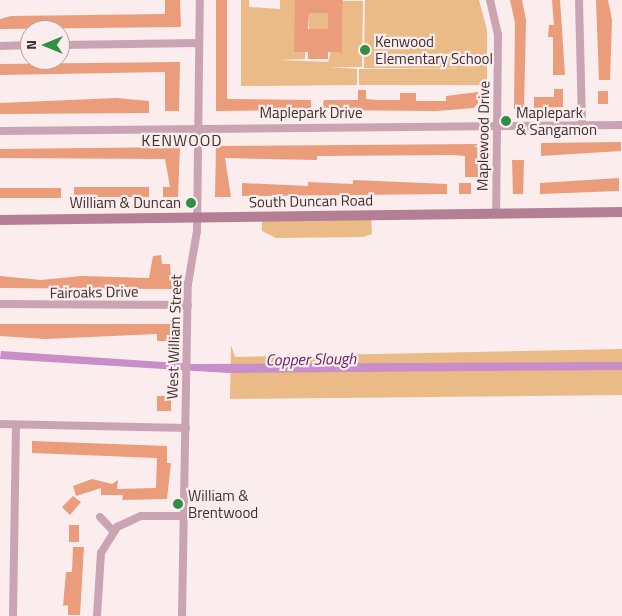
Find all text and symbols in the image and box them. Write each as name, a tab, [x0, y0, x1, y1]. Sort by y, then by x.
north arrow	[20, 20, 70, 70]
place label: Kenwood Elementary School	[375, 32, 493, 67]
text: N	[20, 40, 41, 50]
marker: Kenwood Elementary School	[359, 44, 371, 56]
street label: Maplewood Drive	[473, 81, 493, 191]
place label: Maplepark & Sangamon	[516, 103, 597, 138]
street label: Maplepark Drive	[260, 104, 362, 122]
marker: Maplepark & Sangamon	[500, 115, 512, 127]
district label: KENWOOD	[140, 130, 224, 150]
street label: South Duncan Road	[249, 191, 373, 211]
place label: William & Duncan	[69, 194, 181, 212]
marker: William & Duncan	[185, 197, 197, 209]
street label: West William Street	[163, 274, 185, 400]
street label: Fairoaks Drive	[49, 282, 139, 302]
water label: Copper Slough	[266, 349, 356, 369]
place label: William & Brentwood	[188, 486, 258, 521]
marker: William & Brentwood	[172, 498, 184, 510]

